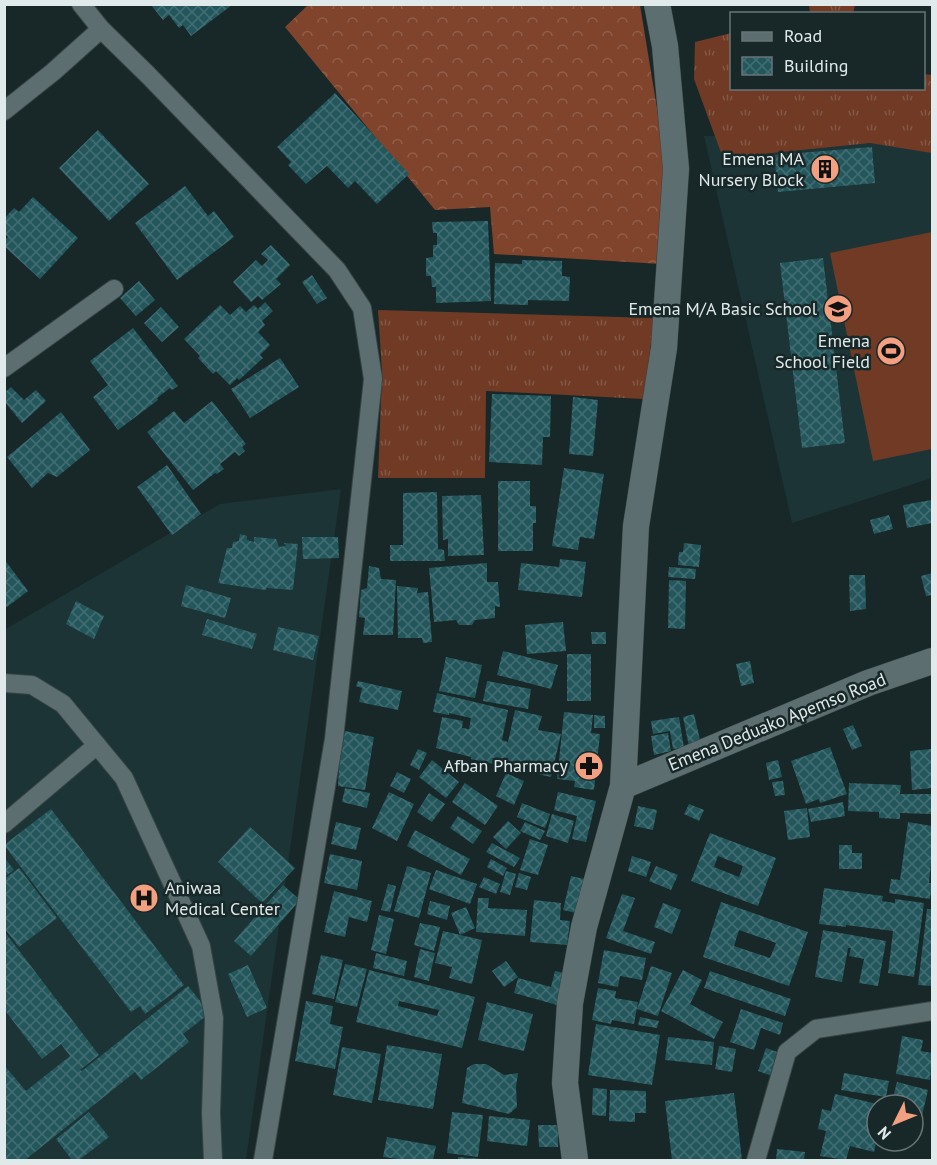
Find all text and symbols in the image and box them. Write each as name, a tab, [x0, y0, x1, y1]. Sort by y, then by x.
legend	[730, 12, 925, 90]
text: Road	[784, 24, 822, 47]
text: Building	[784, 54, 848, 77]
place label: Emena MA Nursery Block	[699, 147, 804, 191]
building icon: Emena MA Nursery Block	[809, 153, 841, 185]
school or university icon: Emena M/A Basic School	[822, 293, 854, 325]
place label: Emena M/A Basic School	[628, 297, 818, 320]
place label: Emena School Field	[775, 329, 870, 373]
sports icon: Emena School Field	[875, 335, 907, 367]
street label: Emena Deduako Apemso Road	[665, 667, 889, 776]
pharmacy icon: Afban Pharmacy	[573, 750, 605, 782]
place label: Afban Pharmacy	[444, 754, 569, 777]
place label: Aniwaa Medical Center	[165, 876, 280, 920]
hospital icon: Aniwaa Medical Center	[128, 882, 160, 914]
north arrow	[865, 1093, 925, 1153]
text: N	[873, 1123, 895, 1144]

